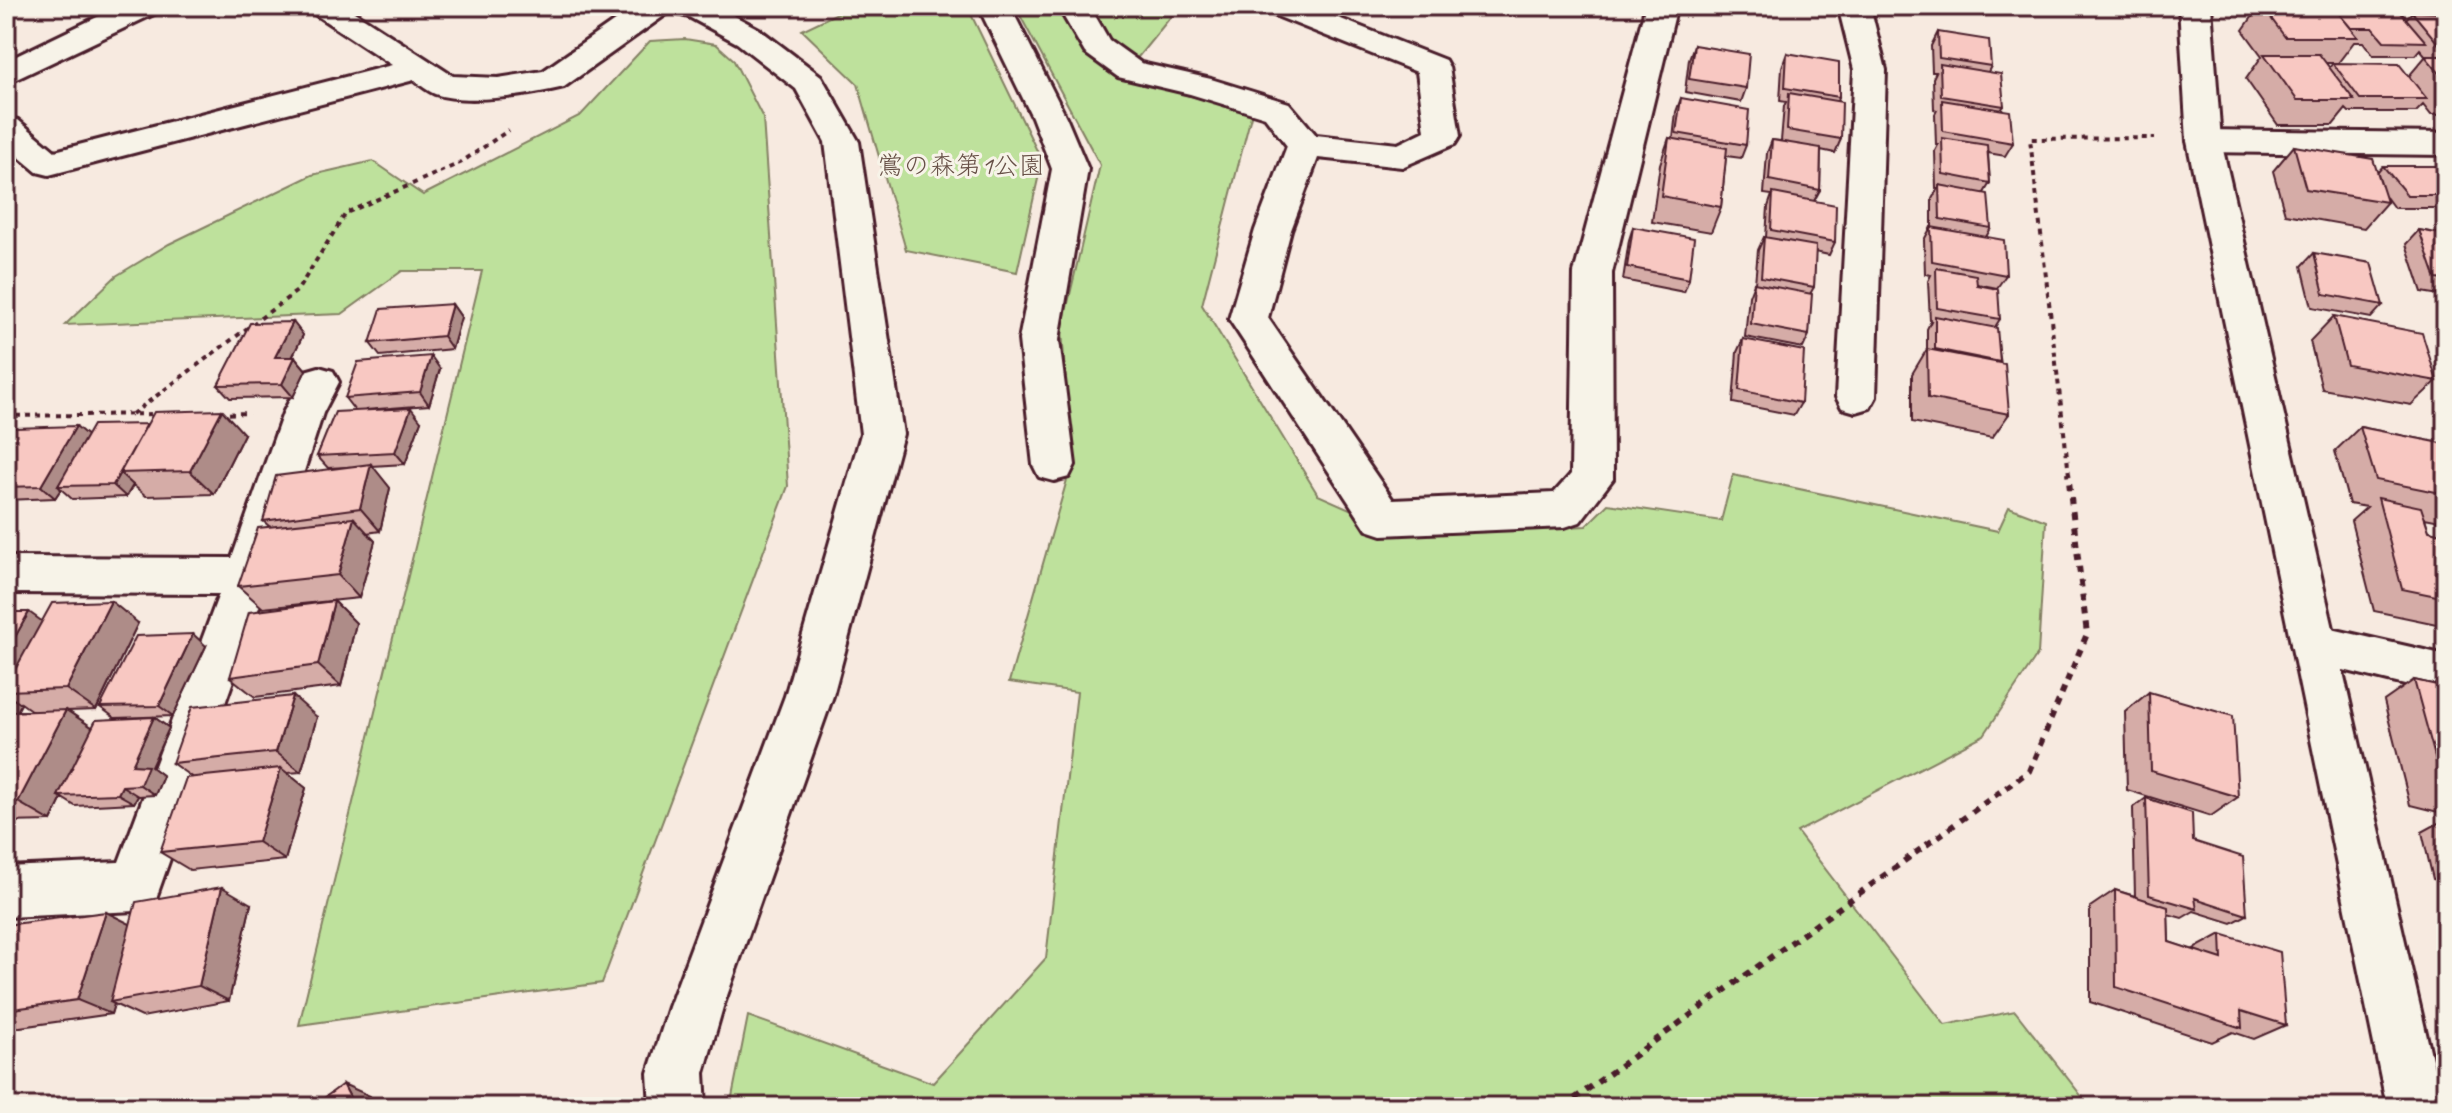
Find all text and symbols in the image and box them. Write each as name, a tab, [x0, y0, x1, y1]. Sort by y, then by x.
park label: 鴬の森第1公園	[877, 149, 1045, 182]

